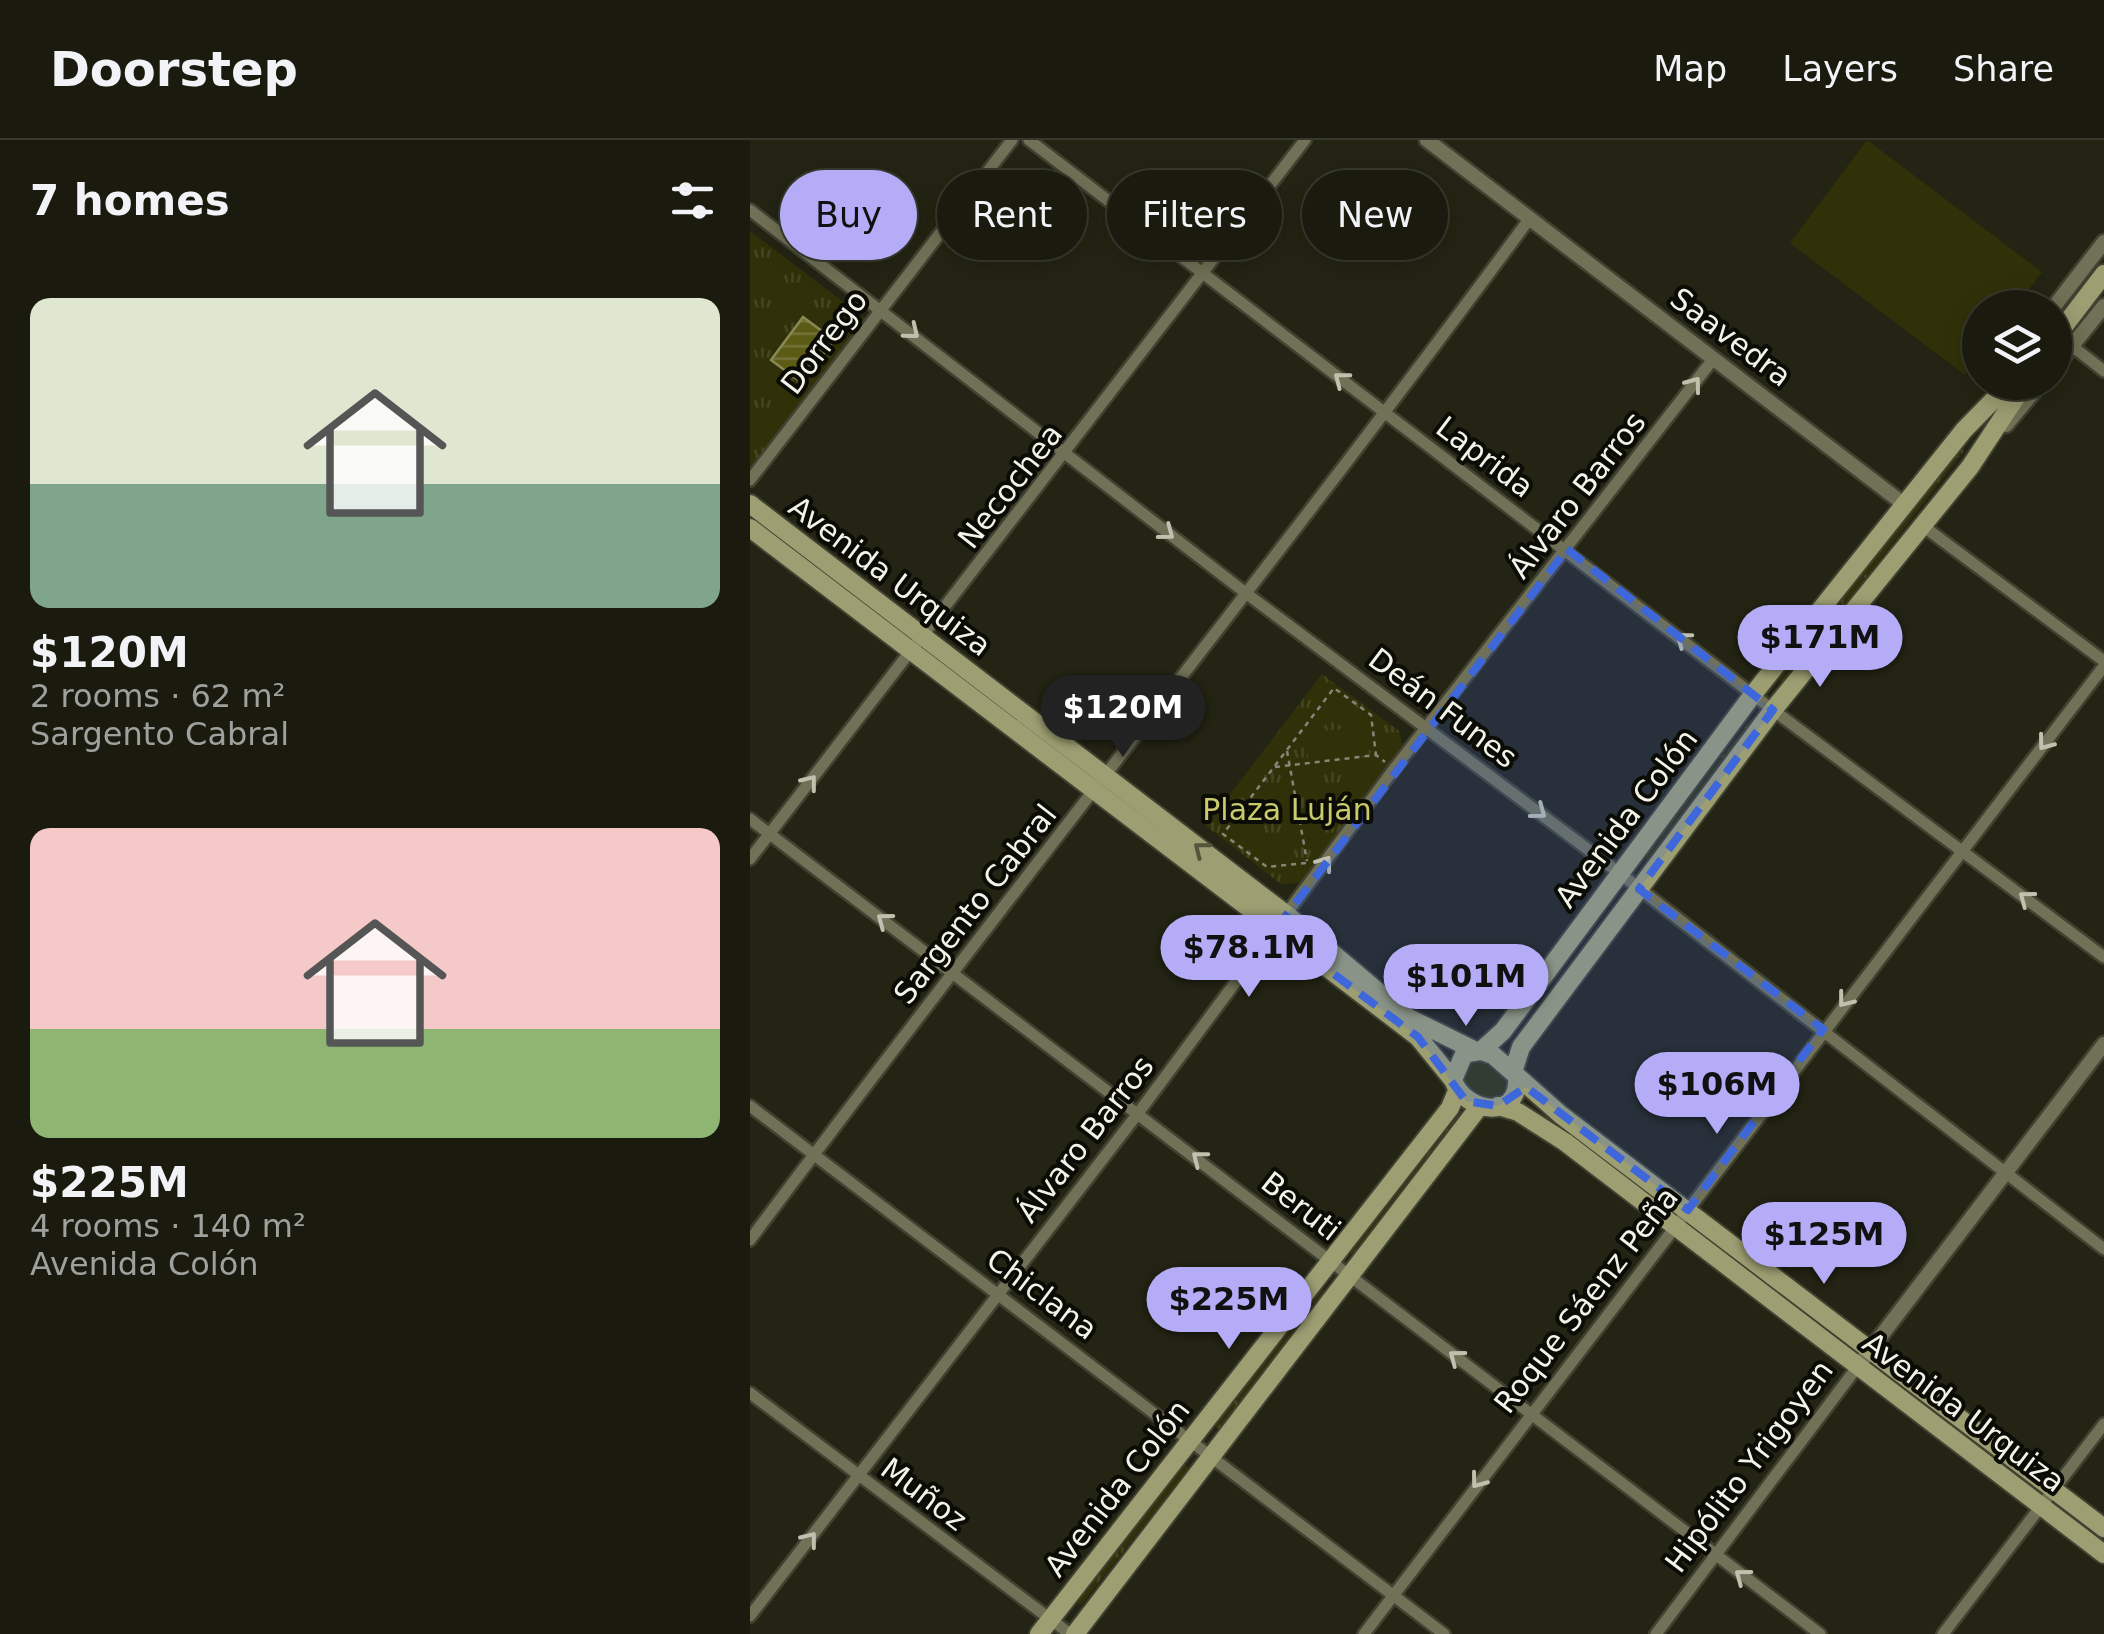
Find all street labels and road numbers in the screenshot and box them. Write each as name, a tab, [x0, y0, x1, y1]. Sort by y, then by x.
street label: Saavedra	[1664, 280, 1798, 394]
street label: Dorrego	[774, 283, 874, 401]
street label: Álvaro Barros	[1501, 405, 1653, 585]
street label: Laprida	[1430, 409, 1540, 505]
street label: Necochea	[951, 417, 1069, 555]
street label: Avenida Urquiza	[782, 489, 998, 663]
street label: Deán Funes	[1362, 641, 1524, 775]
street label: Avenida Colón	[1548, 722, 1704, 914]
street label: Sargento Cabral	[886, 798, 1064, 1010]
street label: Álvaro Barros	[1009, 1049, 1161, 1229]
street label: Beruti	[1255, 1164, 1347, 1248]
street label: Roque Sáenz Peña	[1487, 1180, 1685, 1420]
street label: Chiclana	[980, 1241, 1104, 1347]
street label: Avenida Urquiza	[1856, 1325, 2072, 1499]
street label: Hipólito Yrigoyen	[1658, 1353, 1840, 1579]
street label: Avenida Colón	[1037, 1393, 1197, 1583]
street label: Muñoz	[874, 1451, 974, 1537]

